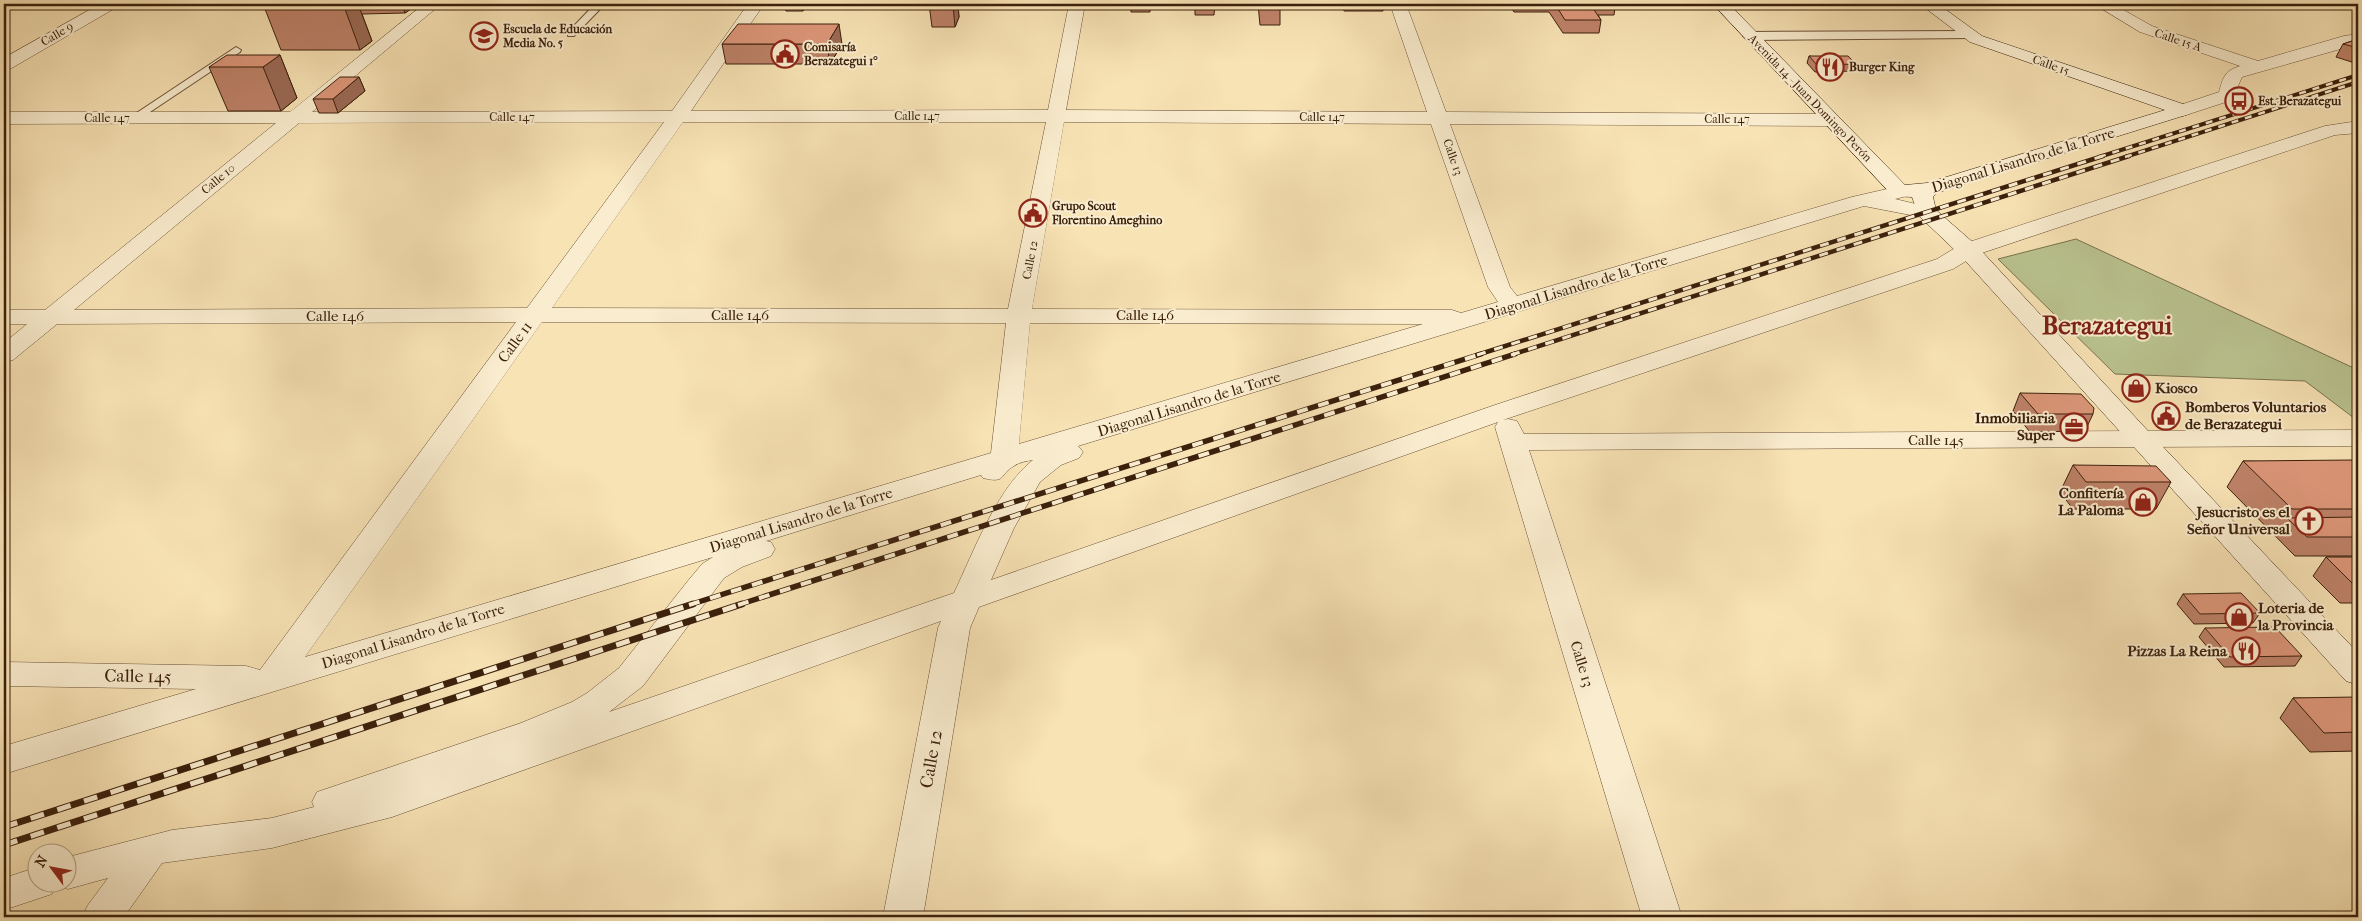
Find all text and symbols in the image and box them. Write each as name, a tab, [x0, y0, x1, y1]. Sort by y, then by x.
street label: Calle 9	[38, 19, 76, 49]
school or university icon: Escuela de Educación Media No. 5	[469, 21, 499, 51]
place label: Escuela de Educación Media No. 5	[502, 22, 613, 50]
street label: Calle 15 A	[2153, 26, 2203, 54]
street label: Avenida 14 - Juan Domingo Perón	[1745, 31, 1875, 165]
public building icon: Comisaría Berazategui 1°	[770, 39, 800, 69]
place label: Comisaría Berazategui 1°	[804, 40, 878, 69]
restaurant icon: Burger King	[1815, 52, 1845, 82]
street label: Calle 15	[2031, 52, 2071, 78]
place label: Burger King	[1849, 60, 1915, 75]
bus stop icon: Est. Berazategui	[2224, 86, 2254, 116]
place label: Est. Berazategui	[2258, 94, 2342, 109]
street label: Calle 147	[894, 109, 940, 123]
street label: Calle 147	[489, 110, 535, 124]
street label: Calle 147	[1299, 110, 1345, 124]
street label: Calle 147	[84, 111, 130, 125]
street label: Calle 147	[1704, 112, 1750, 126]
street label: Diagonal Lisandro de la Torre	[1929, 123, 2117, 196]
street label: Calle 13	[1440, 137, 1466, 177]
street label: Calle 10	[198, 161, 238, 197]
public building icon: Grupo Scout Florentino Ameghino	[1018, 198, 1048, 228]
place label: Grupo Scout Florentino Ameghino	[1051, 199, 1162, 228]
street label: Calle 12	[1019, 239, 1041, 281]
street label: Diagonal Lisandro de la Torre	[1482, 250, 1670, 323]
street label: Calle 146	[711, 306, 770, 324]
street label: Calle 146	[1116, 306, 1175, 324]
street label: Calle 146	[306, 307, 365, 325]
district label: Berazategui	[2042, 311, 2173, 340]
street label: Calle 11	[494, 318, 536, 366]
street label: Diagonal Lisandro de la Torre	[1095, 367, 1283, 440]
shop icon: Kiosco	[2121, 373, 2151, 403]
place label: Kiosco	[2155, 379, 2198, 397]
place label: Bomberos Voluntarios de Berazategui	[2185, 398, 2327, 433]
public building icon: Bomberos Voluntarios de Berazategui	[2151, 401, 2181, 431]
place label: Inmobiliaria Super	[1975, 409, 2056, 444]
office icon: Inmobiliaria Super	[2059, 412, 2089, 442]
street label: Calle 145	[1908, 431, 1964, 449]
street label: Diagonal Lisandro de la Torre	[707, 483, 895, 556]
place label: Confitería La Paloma	[2058, 484, 2125, 519]
shop icon: Confitería La Paloma	[2128, 487, 2158, 517]
place label: Jesucristo es el Señor Universal	[2187, 503, 2291, 538]
church icon: Jesucristo es el Señor Universal	[2294, 506, 2324, 536]
street label: Diagonal Lisandro de la Torre	[319, 599, 507, 672]
place label: Loteria de la Provincia	[2257, 599, 2335, 634]
shop icon: Loteria de la Provincia	[2224, 602, 2254, 632]
restaurant icon: Pizzas La Reina	[2231, 636, 2261, 666]
street label: Calle 13	[1566, 639, 1598, 689]
place label: Pizzas La Reina	[2127, 642, 2228, 660]
street label: Calle 145	[104, 665, 172, 688]
street label: Calle 12	[916, 728, 947, 790]
north arrow	[28, 844, 78, 894]
text: N	[31, 852, 52, 870]

